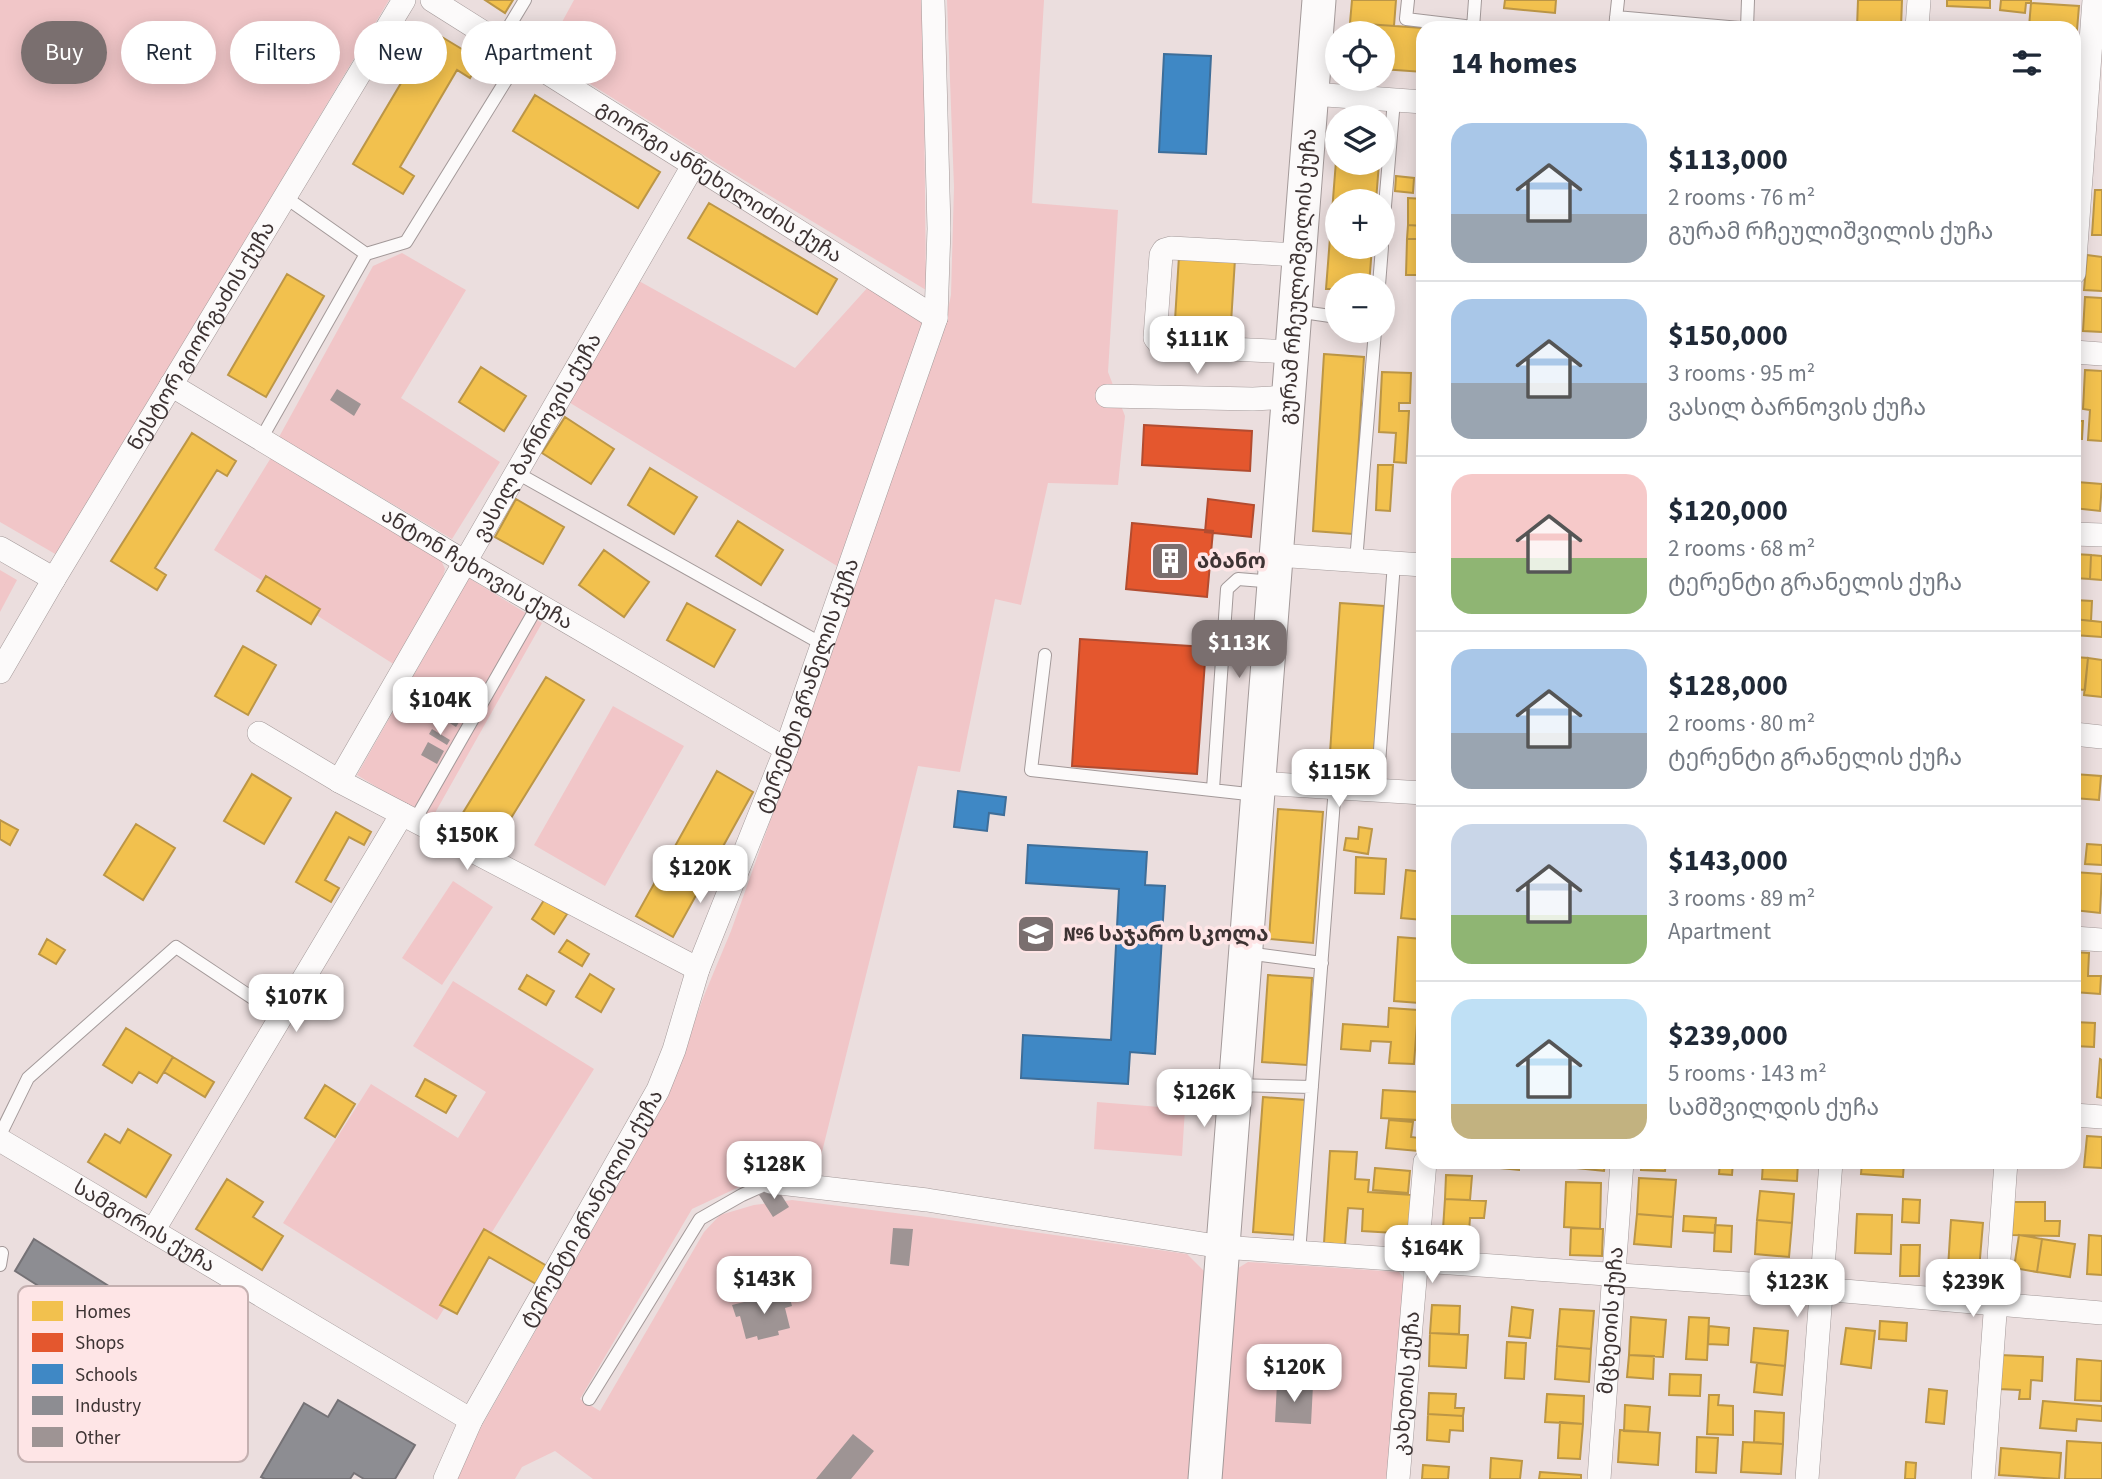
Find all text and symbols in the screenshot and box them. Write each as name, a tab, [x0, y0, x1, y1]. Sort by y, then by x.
chip: Buy	[21, 21, 107, 84]
chip: Rent	[121, 21, 216, 84]
chip: Filters	[230, 21, 340, 84]
chip: New	[354, 21, 447, 84]
chip: Apartment	[461, 21, 616, 84]
map controls	[1325, 21, 1395, 343]
button: locate	[1325, 21, 1395, 91]
text: 14 homes	[1451, 42, 1577, 85]
icon: filters	[2008, 44, 2046, 82]
street label: გიორგი ანწეხელიძის ქუჩა	[591, 93, 848, 270]
button: layers	[1325, 105, 1395, 175]
street label: გურამ რჩეულიშვილის ქუჩა	[1271, 127, 1324, 426]
text: $113,000	[1668, 138, 1788, 181]
icon: home	[1507, 151, 1591, 235]
text: 2 rooms · 76 m²	[1668, 181, 1815, 214]
button: +	[1325, 189, 1395, 259]
street label: ნესტორ გიორგაძის ქუჩა	[120, 215, 282, 456]
text: გურამ რჩეულიშვილის ქუჩა	[1668, 215, 1993, 248]
button: −	[1325, 273, 1395, 343]
text: $150,000	[1668, 314, 1788, 357]
pin: $111K	[1148, 316, 1246, 376]
text: $111K	[1166, 322, 1228, 355]
street label: ვასილ ბარნოვის ქუჩა	[465, 327, 609, 547]
icon: home	[1507, 327, 1591, 411]
text: 3 rooms · 95 m²	[1668, 357, 1815, 390]
text: ვასილ ბარნოვის ქუჩა	[1668, 391, 1926, 424]
text: $120,000	[1668, 489, 1788, 532]
street label: ანტონ ჩეხოვის ქუჩა	[376, 500, 579, 637]
icon: home	[1507, 502, 1591, 586]
text: 2 rooms · 68 m²	[1668, 532, 1815, 565]
building icon: აბანო	[1149, 540, 1191, 582]
place label: აბანო	[1197, 546, 1266, 576]
street label: ტერენტი გრანელის ქუჩა	[747, 554, 866, 817]
text: ტერენტი გრანელის ქუჩა	[1668, 566, 1962, 599]
pin: $113K	[1190, 620, 1288, 680]
text: $113K	[1208, 626, 1270, 659]
text: $128,000	[1668, 664, 1788, 707]
icon: home	[1507, 677, 1591, 761]
pin: $104K	[391, 678, 489, 737]
text: $104K	[409, 683, 471, 716]
text: 2 rooms · 80 m²	[1668, 707, 1815, 740]
text: ტერენტი გრანელის ქუჩა	[1668, 741, 1962, 774]
pin: $115K	[1290, 750, 1388, 809]
text: $115K	[1308, 755, 1370, 788]
pin: $150K	[418, 812, 516, 872]
text: $150K	[436, 818, 498, 851]
text: $143,000	[1668, 839, 1788, 882]
pin: $120K	[651, 846, 749, 905]
text: $120K	[669, 851, 731, 884]
icon: home	[1507, 852, 1591, 936]
text: 3 rooms · 89 m²	[1668, 882, 1815, 915]
school or university icon: №6 საჯარო სკოლა	[1015, 913, 1057, 955]
text: Apartment	[1668, 915, 1771, 948]
place label: №6 საჯარო სკოლა	[1063, 919, 1269, 949]
pin: $107K	[247, 974, 345, 1034]
text: $107K	[265, 980, 327, 1013]
text: $239,000	[1668, 1014, 1788, 1057]
icon: home	[1507, 1027, 1591, 1111]
text: 5 rooms · 143 m²	[1668, 1057, 1827, 1090]
pin: $126K	[1155, 1070, 1253, 1129]
text: $126K	[1173, 1075, 1235, 1108]
street label: ტერენტი გრანელის ქუჩა	[512, 1084, 670, 1332]
text: სამშვილდის ქუჩა	[1668, 1091, 1879, 1124]
pin: $128K	[725, 1142, 823, 1201]
text: $128K	[743, 1147, 805, 1180]
street label: სამგორის ქუჩა	[68, 1172, 221, 1280]
pin: $164K	[1383, 1226, 1481, 1285]
text: $164K	[1401, 1231, 1463, 1264]
street label: მცხეთის ქუჩა	[1590, 1246, 1631, 1395]
pin: $143K	[715, 1256, 813, 1316]
pin: $123K	[1748, 1260, 1846, 1319]
pin: $239K	[1924, 1260, 2022, 1319]
text: $143K	[733, 1262, 795, 1295]
text: $123K	[1766, 1265, 1828, 1298]
text: $239K	[1942, 1265, 2004, 1298]
legend	[18, 1286, 248, 1462]
text: Homes	[75, 1299, 131, 1326]
street label: კახეთის ქუჩა	[1385, 1310, 1427, 1457]
text: Shops	[75, 1330, 124, 1357]
pin: $120K	[1245, 1344, 1343, 1404]
text: $120K	[1263, 1350, 1325, 1383]
text: Schools	[75, 1362, 138, 1389]
text: Industry	[75, 1393, 141, 1420]
text: Other	[75, 1425, 121, 1452]

